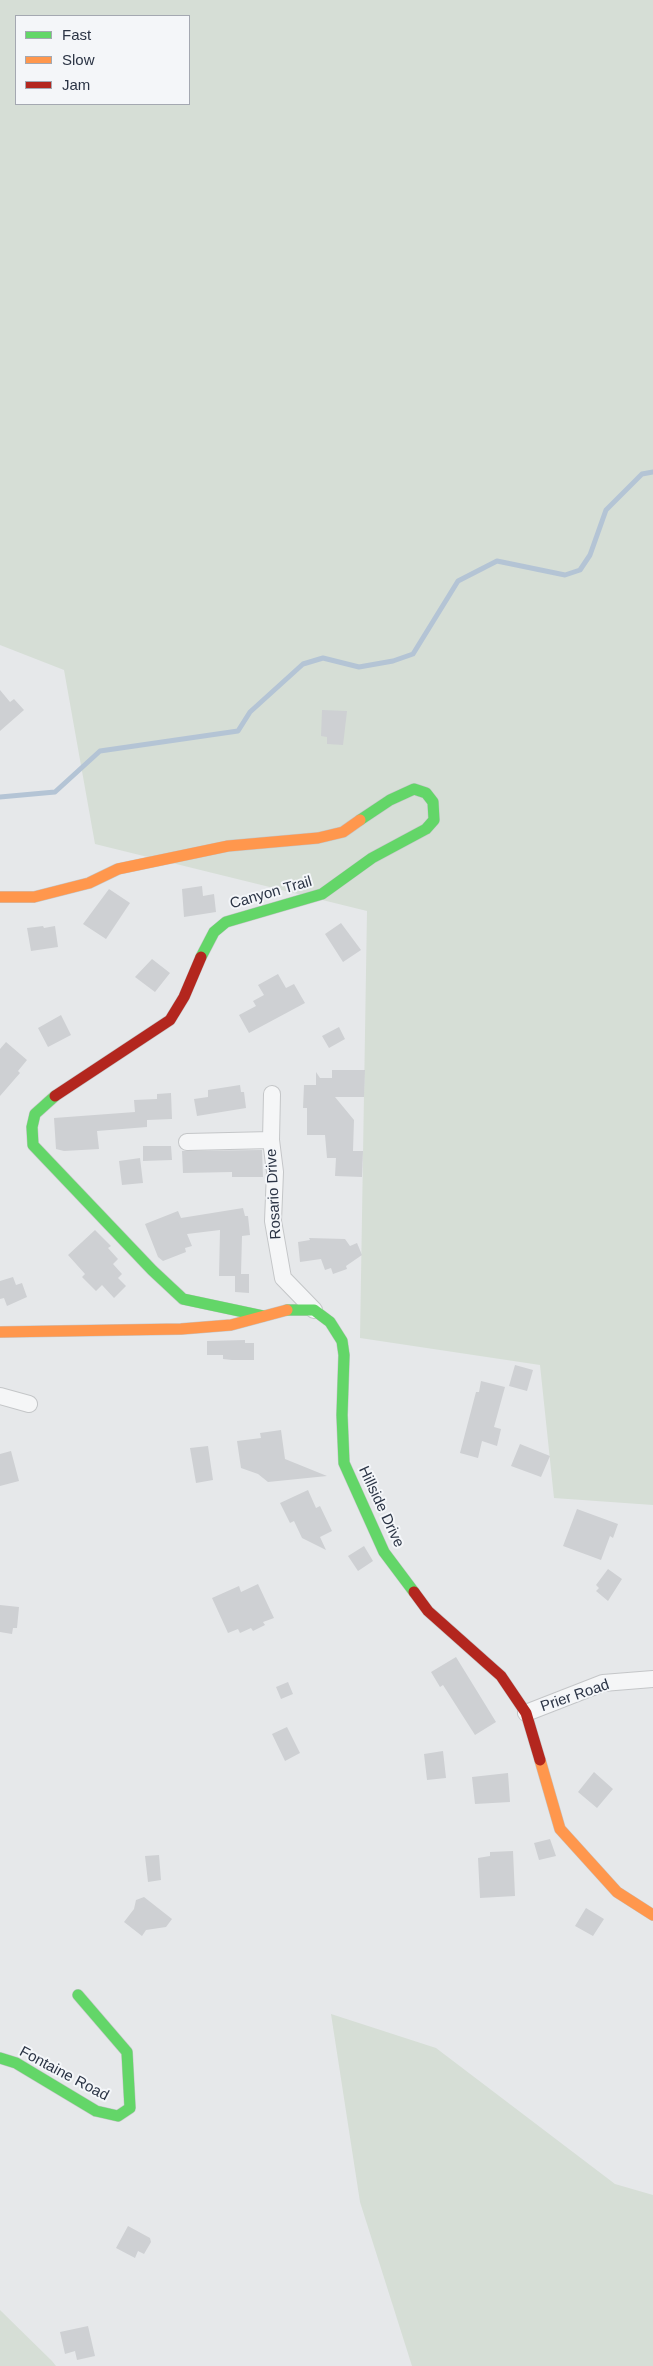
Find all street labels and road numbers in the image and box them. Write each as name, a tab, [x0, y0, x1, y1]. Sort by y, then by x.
street label: Canyon Trail	[228, 873, 314, 913]
street label: Rosario Drive	[263, 1148, 285, 1240]
street label: Hillside Drive	[354, 1464, 408, 1550]
street label: Prier Road	[538, 1676, 612, 1716]
street label: Fontaine Road	[16, 2043, 112, 2105]

